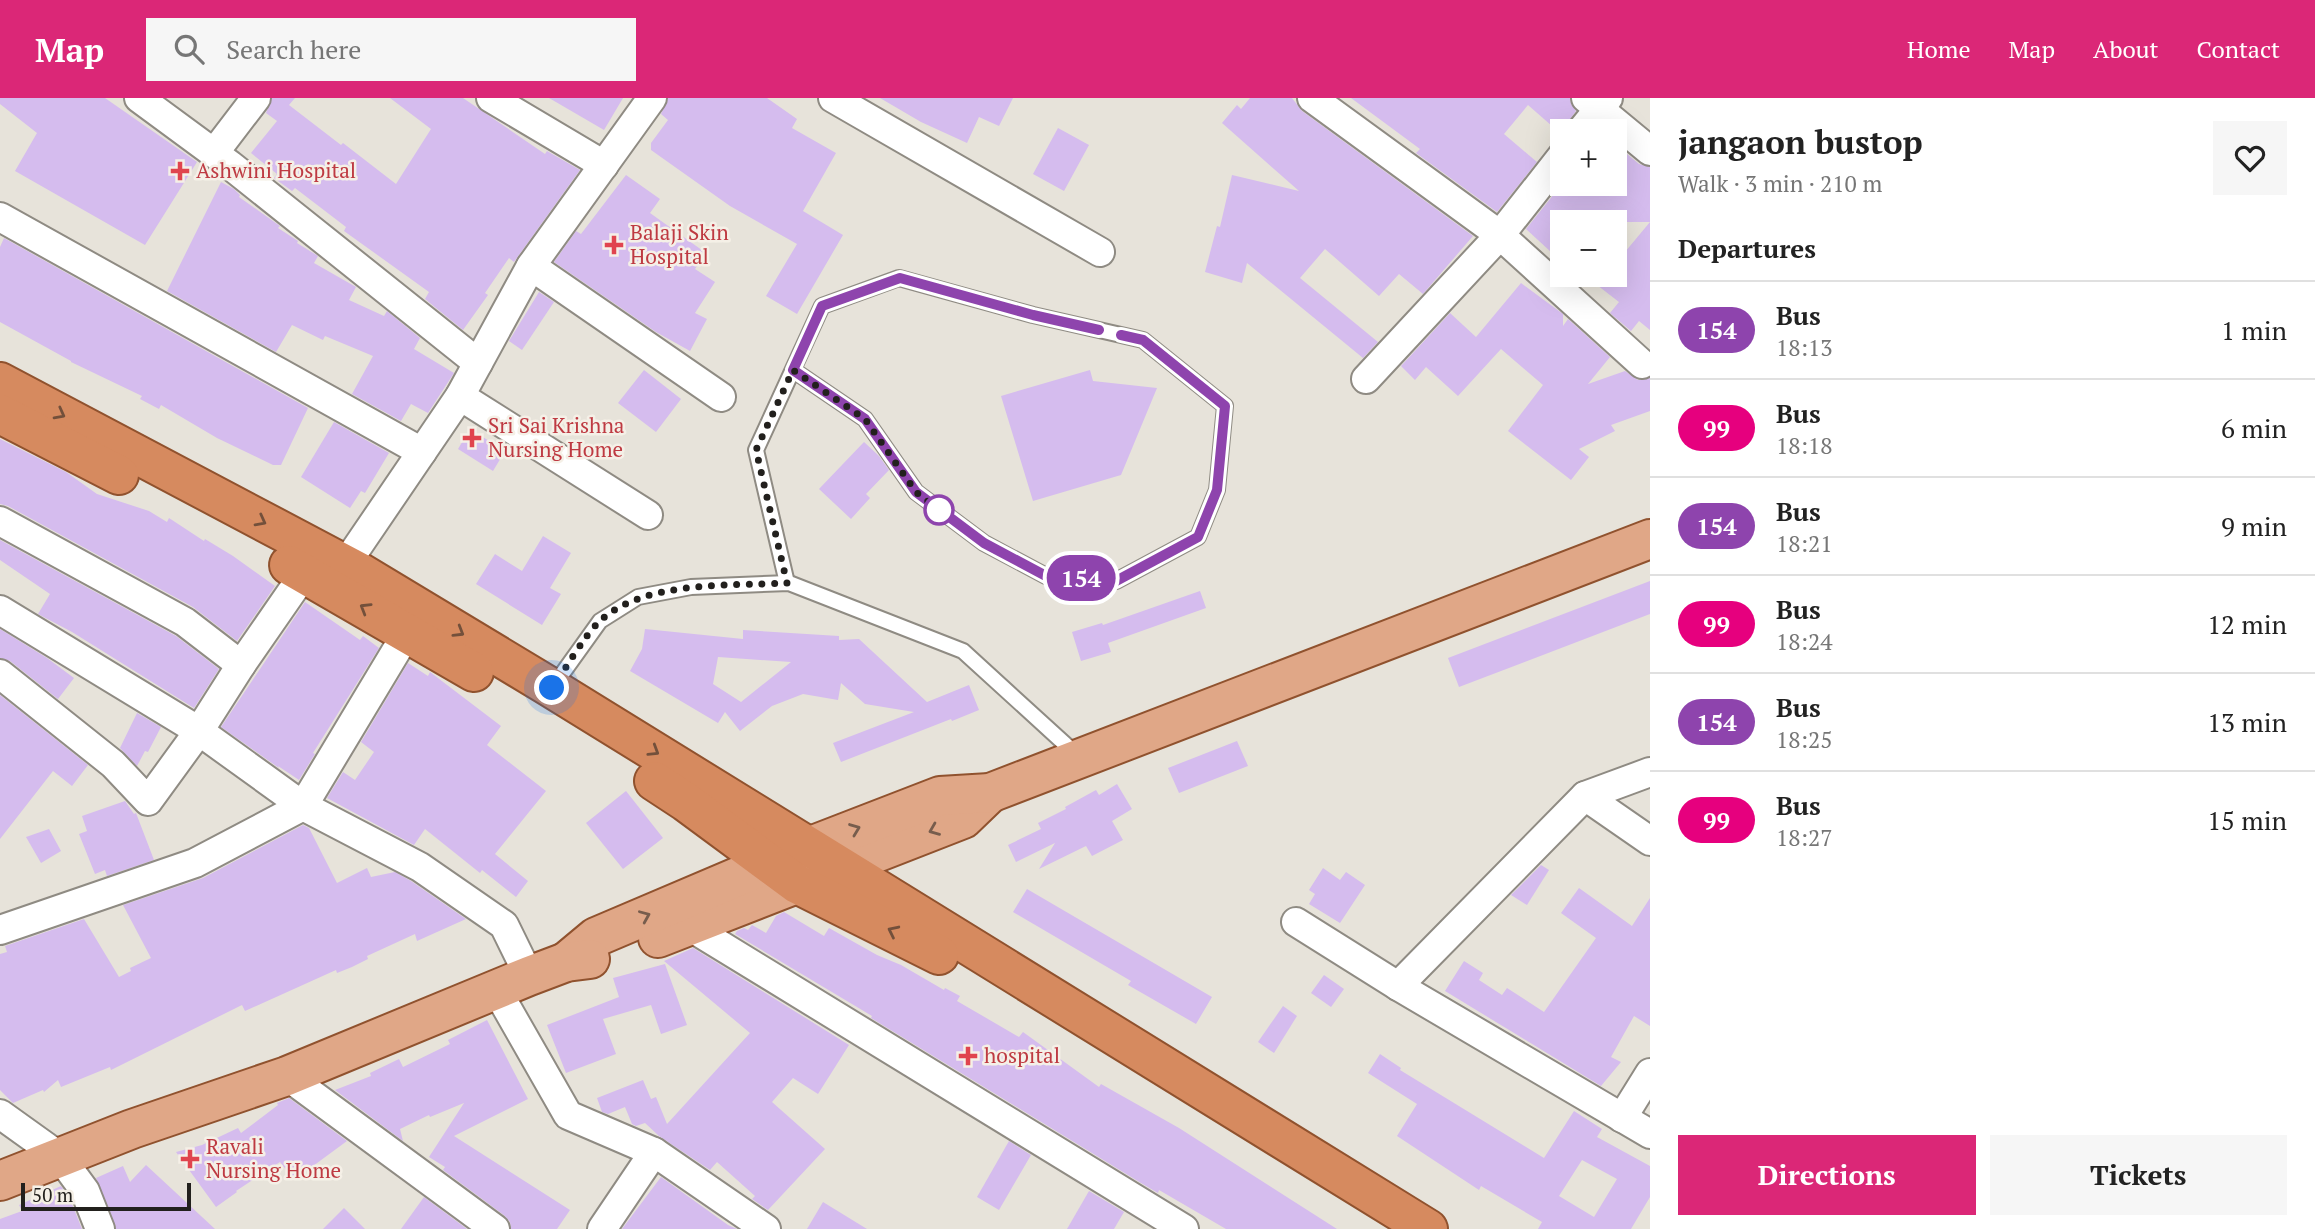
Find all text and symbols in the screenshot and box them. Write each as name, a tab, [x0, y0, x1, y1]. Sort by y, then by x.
search box	[146, 18, 636, 81]
text: Map	[35, 28, 104, 71]
icon: search	[170, 30, 208, 68]
text: Search here	[226, 32, 361, 66]
text: Home	[1907, 33, 1971, 65]
text: Map	[2009, 33, 2055, 65]
text: About	[2093, 33, 2159, 65]
text: Contact	[2197, 33, 2280, 65]
map controls	[1550, 119, 1627, 287]
button: +	[1550, 119, 1627, 196]
text: jangaon bustop	[1678, 120, 1923, 163]
button: heart	[2213, 121, 2287, 195]
place label: Ashwini Hospital	[196, 156, 356, 184]
marker: Ashwini Hospital	[170, 161, 190, 181]
text: Walk · 3 min · 210 m	[1678, 168, 1882, 199]
button: −	[1550, 210, 1627, 287]
place label: Balaji Skin Hospital	[630, 218, 729, 270]
text: Departures	[1678, 231, 1816, 265]
marker: Balaji Skin Hospital	[604, 235, 624, 255]
text: Bus	[1776, 298, 1821, 332]
text: 1 min	[2221, 313, 2287, 347]
text: 154	[1696, 314, 1737, 346]
text: 18:13	[1776, 332, 1833, 363]
text: Bus	[1776, 396, 1821, 430]
one-way arrow	[53, 406, 65, 420]
place label: Sri Sai Krishna Nursing Home	[488, 411, 625, 463]
text: 6 min	[2221, 411, 2287, 445]
text: 99	[1703, 412, 1730, 444]
marker: Sri Sai Krishna Nursing Home	[462, 428, 482, 448]
text: 18:18	[1776, 430, 1833, 461]
text: Bus	[1776, 494, 1821, 528]
unlabelled marker	[924, 495, 954, 525]
text: 9 min	[2221, 509, 2287, 543]
text: 154	[1696, 510, 1737, 542]
one-way arrow	[254, 512, 267, 526]
text: 18:21	[1776, 528, 1833, 559]
line badge: 154	[1041, 555, 1121, 601]
text: 154	[1061, 562, 1101, 594]
text: Bus	[1776, 592, 1821, 626]
one-way arrow	[360, 603, 373, 616]
text: 12 min	[2207, 607, 2287, 641]
text: 99	[1703, 608, 1730, 640]
one-way arrow	[452, 624, 465, 637]
text: 18:24	[1776, 626, 1833, 657]
your location	[534, 670, 569, 705]
text: Bus	[1776, 690, 1821, 724]
text: 13 min	[2207, 705, 2287, 739]
text: 154	[1696, 706, 1737, 738]
text: 18:25	[1776, 724, 1833, 755]
one-way arrow	[646, 743, 659, 756]
text: Bus	[1776, 788, 1821, 822]
text: 15 min	[2207, 803, 2287, 837]
text: 99	[1703, 804, 1730, 836]
one-way arrow	[929, 822, 941, 836]
text: 18:27	[1776, 822, 1833, 853]
one-way arrow	[848, 823, 860, 837]
one-way arrow	[638, 910, 650, 924]
one-way arrow	[888, 926, 900, 940]
place label: hospital	[984, 1041, 1060, 1069]
marker: hospital	[958, 1046, 978, 1066]
place label: Ravali Nursing Home	[206, 1132, 341, 1184]
button: Directions	[1678, 1135, 1976, 1215]
button: Tickets	[1990, 1135, 2287, 1215]
marker: Ravali Nursing Home	[180, 1149, 200, 1169]
scale bar	[21, 1180, 191, 1212]
text: 50 m	[32, 1182, 73, 1207]

